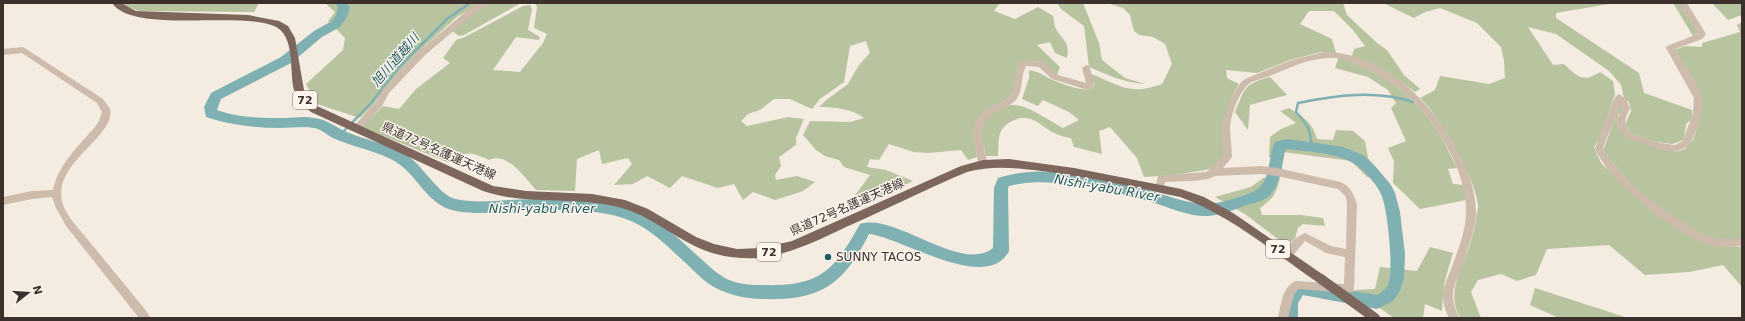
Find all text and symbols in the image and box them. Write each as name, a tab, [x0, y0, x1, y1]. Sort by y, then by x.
water label: 旭川道越川	[368, 29, 423, 89]
road number: 72	[293, 91, 317, 109]
street label: 県道72号名護運天港線	[380, 120, 498, 182]
water label: Nishi-yabu River	[1053, 171, 1162, 205]
street label: 県道72号名護運天港線	[788, 176, 906, 238]
water label: Nishi-yabu River	[489, 201, 597, 216]
road number: 72	[1266, 240, 1290, 258]
road number: 72	[757, 243, 781, 261]
place label: SUNNY TACOS	[836, 250, 921, 264]
marker: SUNNY TACOS	[823, 252, 833, 262]
north arrow	[8, 273, 48, 313]
text: N	[30, 284, 45, 297]

